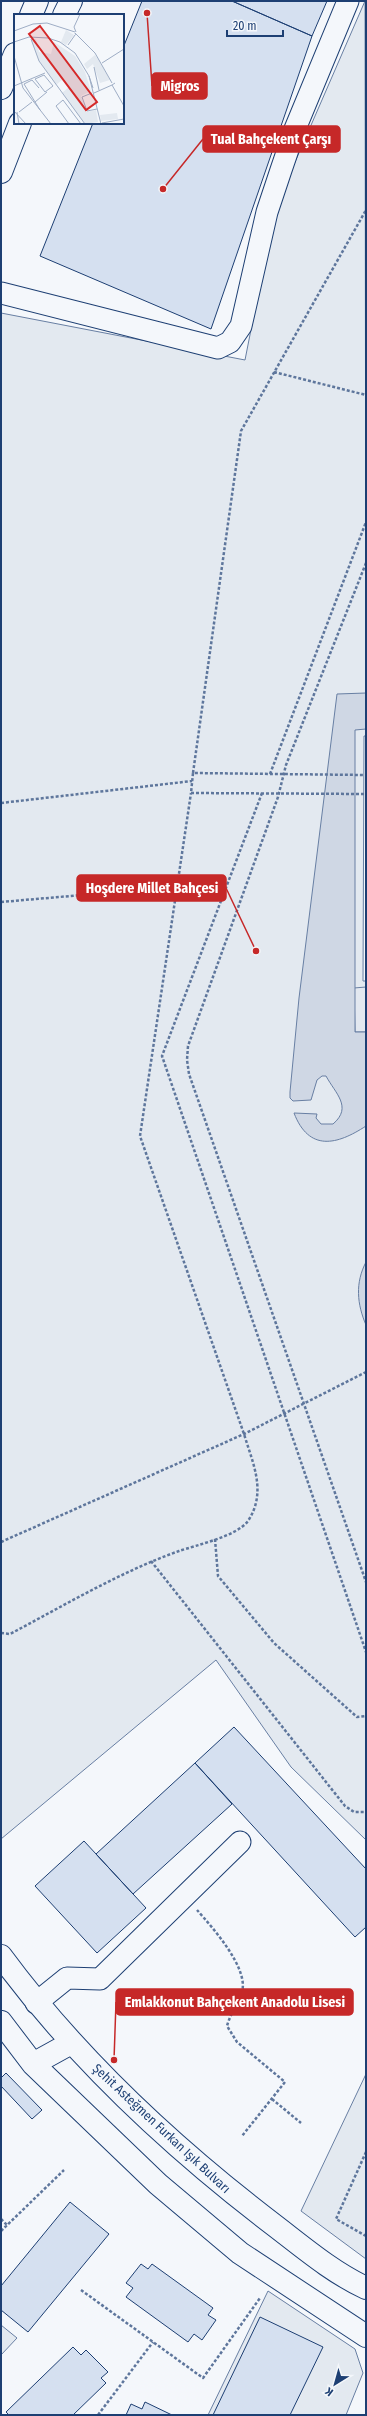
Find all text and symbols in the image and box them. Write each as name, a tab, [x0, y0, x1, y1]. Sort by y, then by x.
scale bar	[227, 12, 283, 38]
inset map	[14, 14, 124, 124]
text: 20 m	[233, 19, 257, 33]
callout: Migros	[152, 73, 207, 99]
text: Migros	[160, 78, 200, 95]
callout: Tual Bahçekent Çarşı	[203, 126, 340, 152]
text: Tual Bahçekent Çarşı	[211, 131, 331, 149]
callout: Hoşdere Millet Bahçesi	[77, 875, 226, 901]
text: Hoşdere Millet Bahçesi	[86, 880, 219, 898]
callout: Emlakkonut Bahçekent Anadolu Lisesi	[116, 1989, 353, 2015]
text: Emlakkonut Bahçekent Anadolu Lisesi	[125, 1994, 346, 2012]
street label: Şehit Asteğmen Furkan Işık Bulvarı	[90, 2061, 234, 2196]
north arrow	[315, 2364, 355, 2404]
text: K	[322, 2384, 336, 2399]

